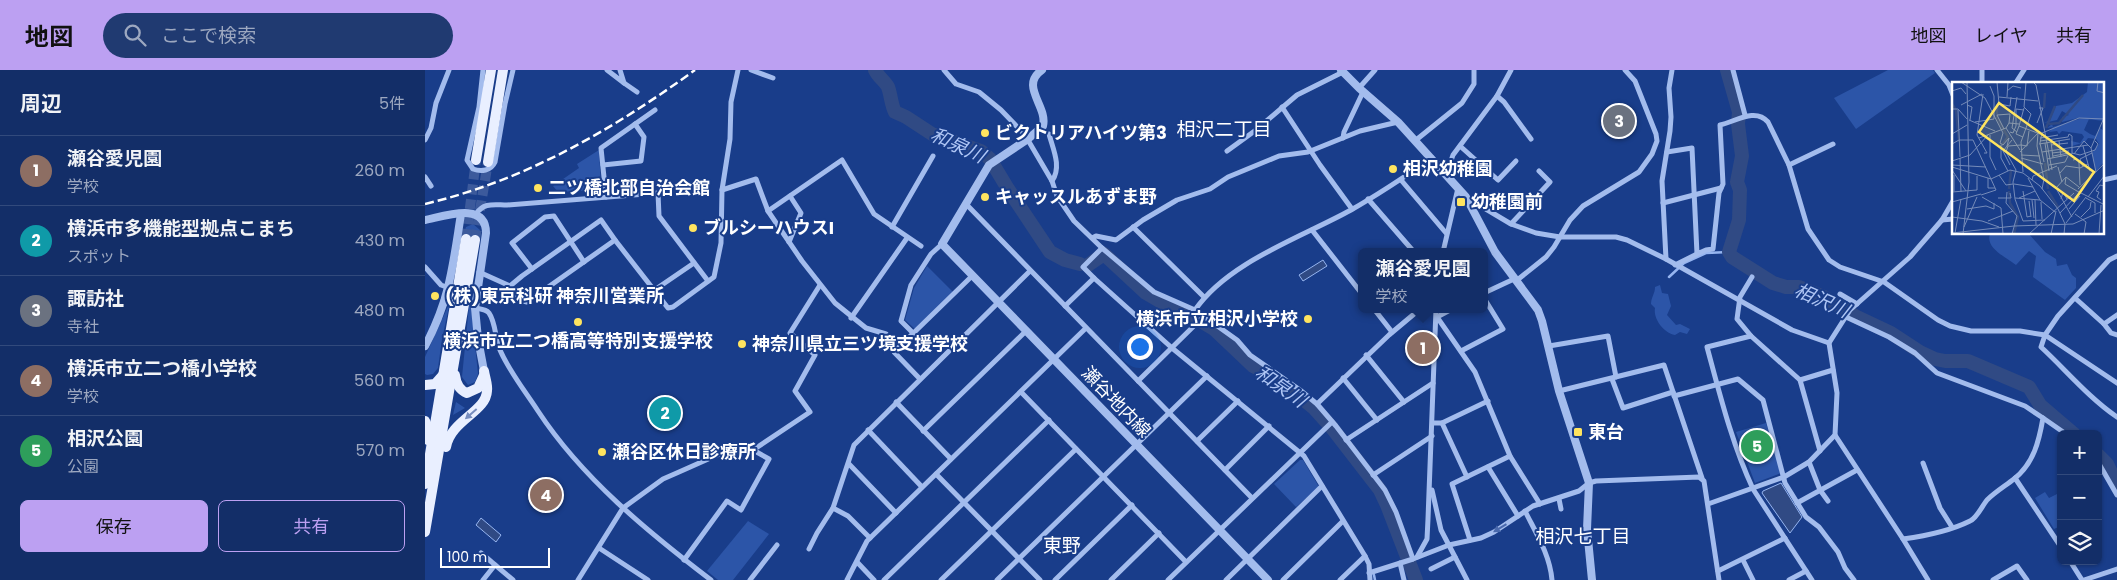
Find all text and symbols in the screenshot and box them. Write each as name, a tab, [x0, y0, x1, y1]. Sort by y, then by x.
search box	[103, 13, 453, 58]
text: 地図	[25, 20, 73, 53]
icon: search	[121, 21, 149, 49]
text: ここで検索	[161, 22, 256, 49]
text: 地図	[1911, 23, 1947, 48]
text: レイヤ	[1975, 23, 2028, 48]
text: 共有	[2056, 23, 2092, 48]
inset map	[1952, 82, 2105, 235]
text: 周辺	[20, 89, 62, 118]
text: 5件	[379, 92, 405, 115]
pin: 3	[1603, 102, 1635, 140]
district label: 相沢二丁目	[1176, 116, 1272, 143]
place label: ビクトリアハイツ第3	[995, 120, 1167, 145]
water label: 和泉川	[926, 121, 991, 171]
marker: ビクトリアハイツ第3	[979, 127, 991, 139]
text: 瀬谷愛児園	[67, 145, 162, 172]
place label: 相沢幼稚園	[1403, 156, 1493, 181]
text: 1	[33, 159, 39, 182]
text: 260 m	[355, 159, 405, 182]
marker: 相沢幼稚園	[1387, 163, 1399, 175]
text: 学校	[67, 175, 99, 198]
place label: 二ツ橋北部自治会館	[548, 175, 710, 200]
marker: 二ツ橋北部自治会館	[532, 182, 544, 194]
place label: キャッスルあずま野	[995, 184, 1157, 209]
place label: 幼稚園前	[1471, 189, 1543, 214]
marker: キャッスルあずま野	[979, 191, 991, 203]
marker: 幼稚園前	[1455, 196, 1467, 208]
text: 横浜市多機能型拠点こまち	[67, 215, 295, 242]
place label: ブルシーハウスI	[703, 215, 834, 240]
marker: ブルシーハウスI	[687, 222, 699, 234]
text: 2	[31, 229, 41, 252]
text: 430 m	[355, 229, 405, 252]
text: スポット	[67, 245, 131, 268]
popup	[1358, 248, 1488, 313]
text: 瀬谷愛児園	[1375, 255, 1471, 282]
water label: 相沢川	[1790, 277, 1855, 325]
place label: (株)東京科研 神奈川営業所	[445, 283, 664, 308]
text: 諏訪社	[67, 285, 124, 312]
text: 学校	[1375, 285, 1408, 308]
marker: (株)東京科研 神奈川営業所	[429, 290, 441, 302]
text: 3	[31, 299, 41, 322]
text: 480 m	[354, 299, 405, 322]
place label: 横浜市立相沢小学校	[1136, 306, 1298, 331]
marker: 横浜市立相沢小学校	[1302, 313, 1314, 325]
text: 寺社	[67, 315, 99, 338]
marker: 横浜市立二つ橋高等特別支援学校	[572, 316, 584, 328]
place label: 横浜市立二つ橋高等特別支援学校	[443, 328, 713, 353]
pin: 1	[1407, 329, 1439, 367]
place label: 神奈川県立三ツ境支援学校	[752, 331, 968, 356]
your location	[1127, 334, 1153, 360]
marker: 神奈川県立三ツ境支援学校	[736, 338, 748, 350]
text: 横浜市立二つ橋小学校	[67, 355, 257, 382]
water label: 和泉川	[1250, 359, 1313, 415]
street label: 瀬谷地内線	[1076, 361, 1157, 443]
text: 4	[31, 369, 41, 392]
text: 560 m	[354, 369, 405, 392]
text: 学校	[67, 385, 99, 408]
pin: 2	[649, 394, 681, 432]
one-way arrow	[464, 408, 477, 419]
place label: 東台	[1588, 419, 1624, 444]
text: 相沢公園	[67, 425, 143, 452]
marker: 東台	[1572, 426, 1584, 438]
pin: 5	[1741, 427, 1773, 465]
map controls	[2057, 430, 2102, 565]
button: +	[2057, 430, 2102, 475]
text: 5	[31, 439, 41, 462]
text: 570 m	[355, 439, 405, 462]
place label: 瀬谷区休日診療所	[612, 439, 756, 464]
marker: 瀬谷区休日診療所	[596, 446, 608, 458]
text: 公園	[67, 455, 99, 478]
button: −	[2057, 475, 2102, 520]
pin: 4	[530, 476, 562, 514]
button: 保存	[20, 500, 208, 552]
button: 共有	[218, 500, 405, 552]
button: layers	[2057, 520, 2102, 565]
district label: 相沢七丁目	[1535, 523, 1631, 550]
one-way arrow	[1493, 524, 1506, 533]
district label: 東野	[1043, 532, 1081, 559]
scale bar	[440, 545, 550, 568]
text: 100 m	[447, 547, 487, 567]

